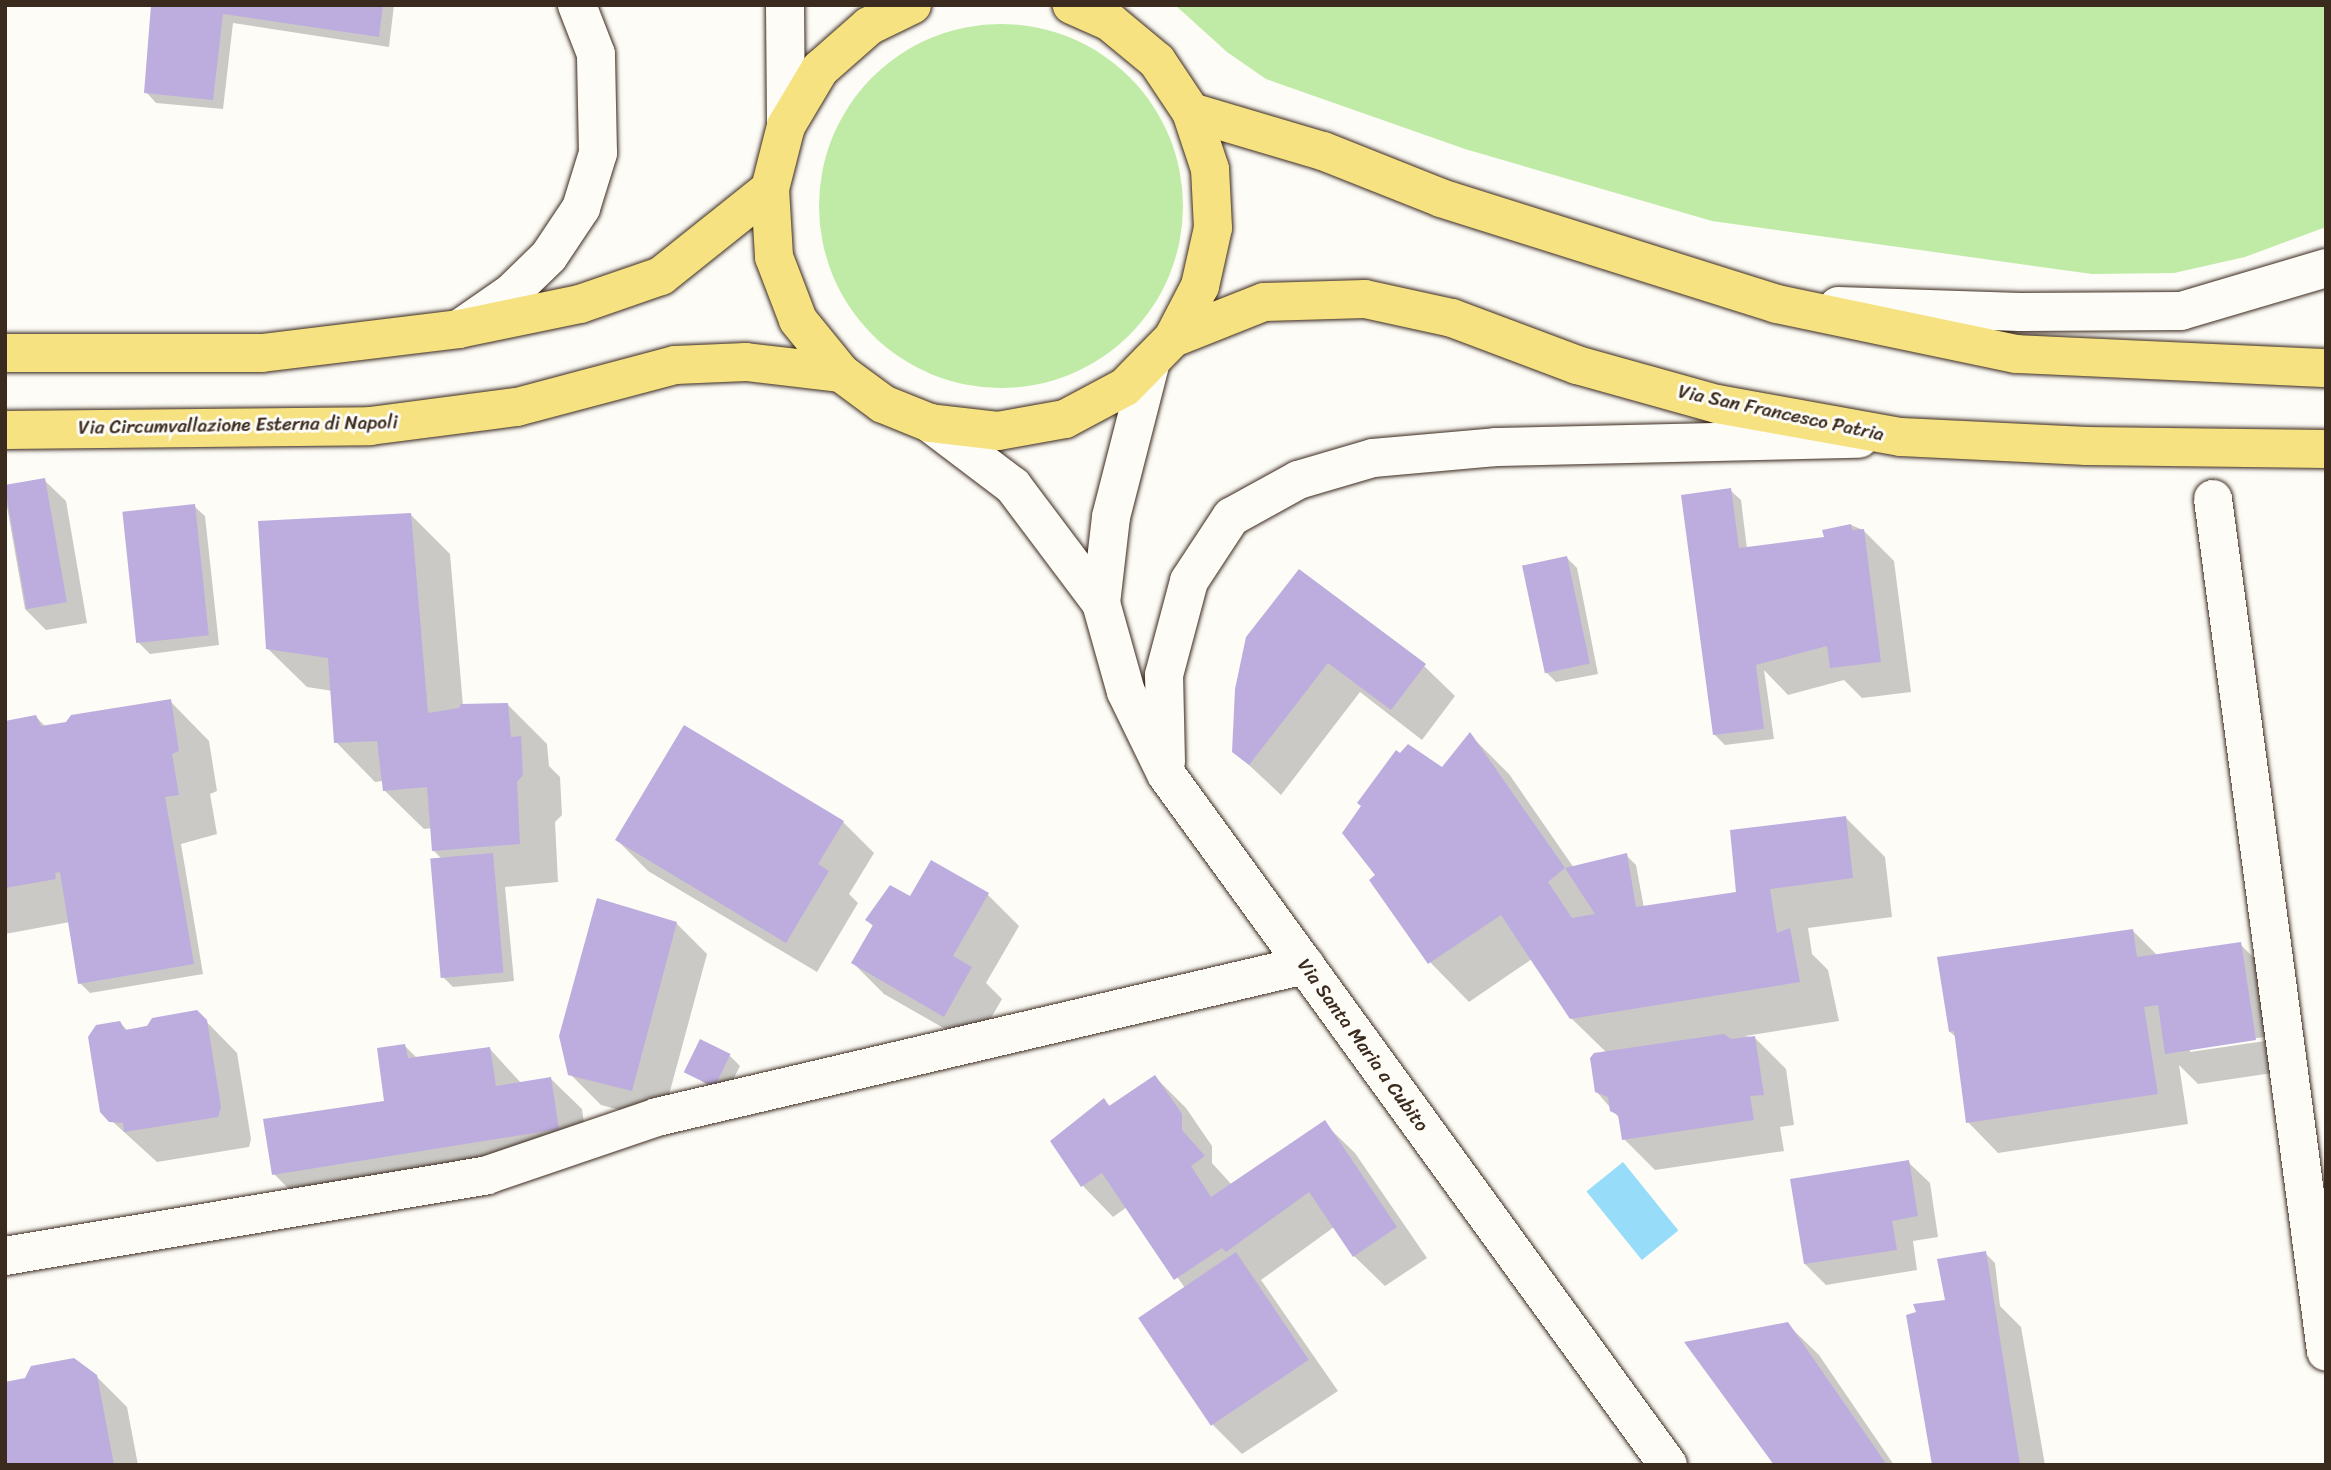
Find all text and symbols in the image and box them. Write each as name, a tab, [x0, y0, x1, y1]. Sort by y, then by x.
street label: Via San Francesco Patria	[1676, 380, 1886, 446]
street label: Via Circumvallazione Esterna di Napoli	[78, 411, 398, 439]
street label: Via Santa Maria a Cubito	[1293, 954, 1433, 1136]

